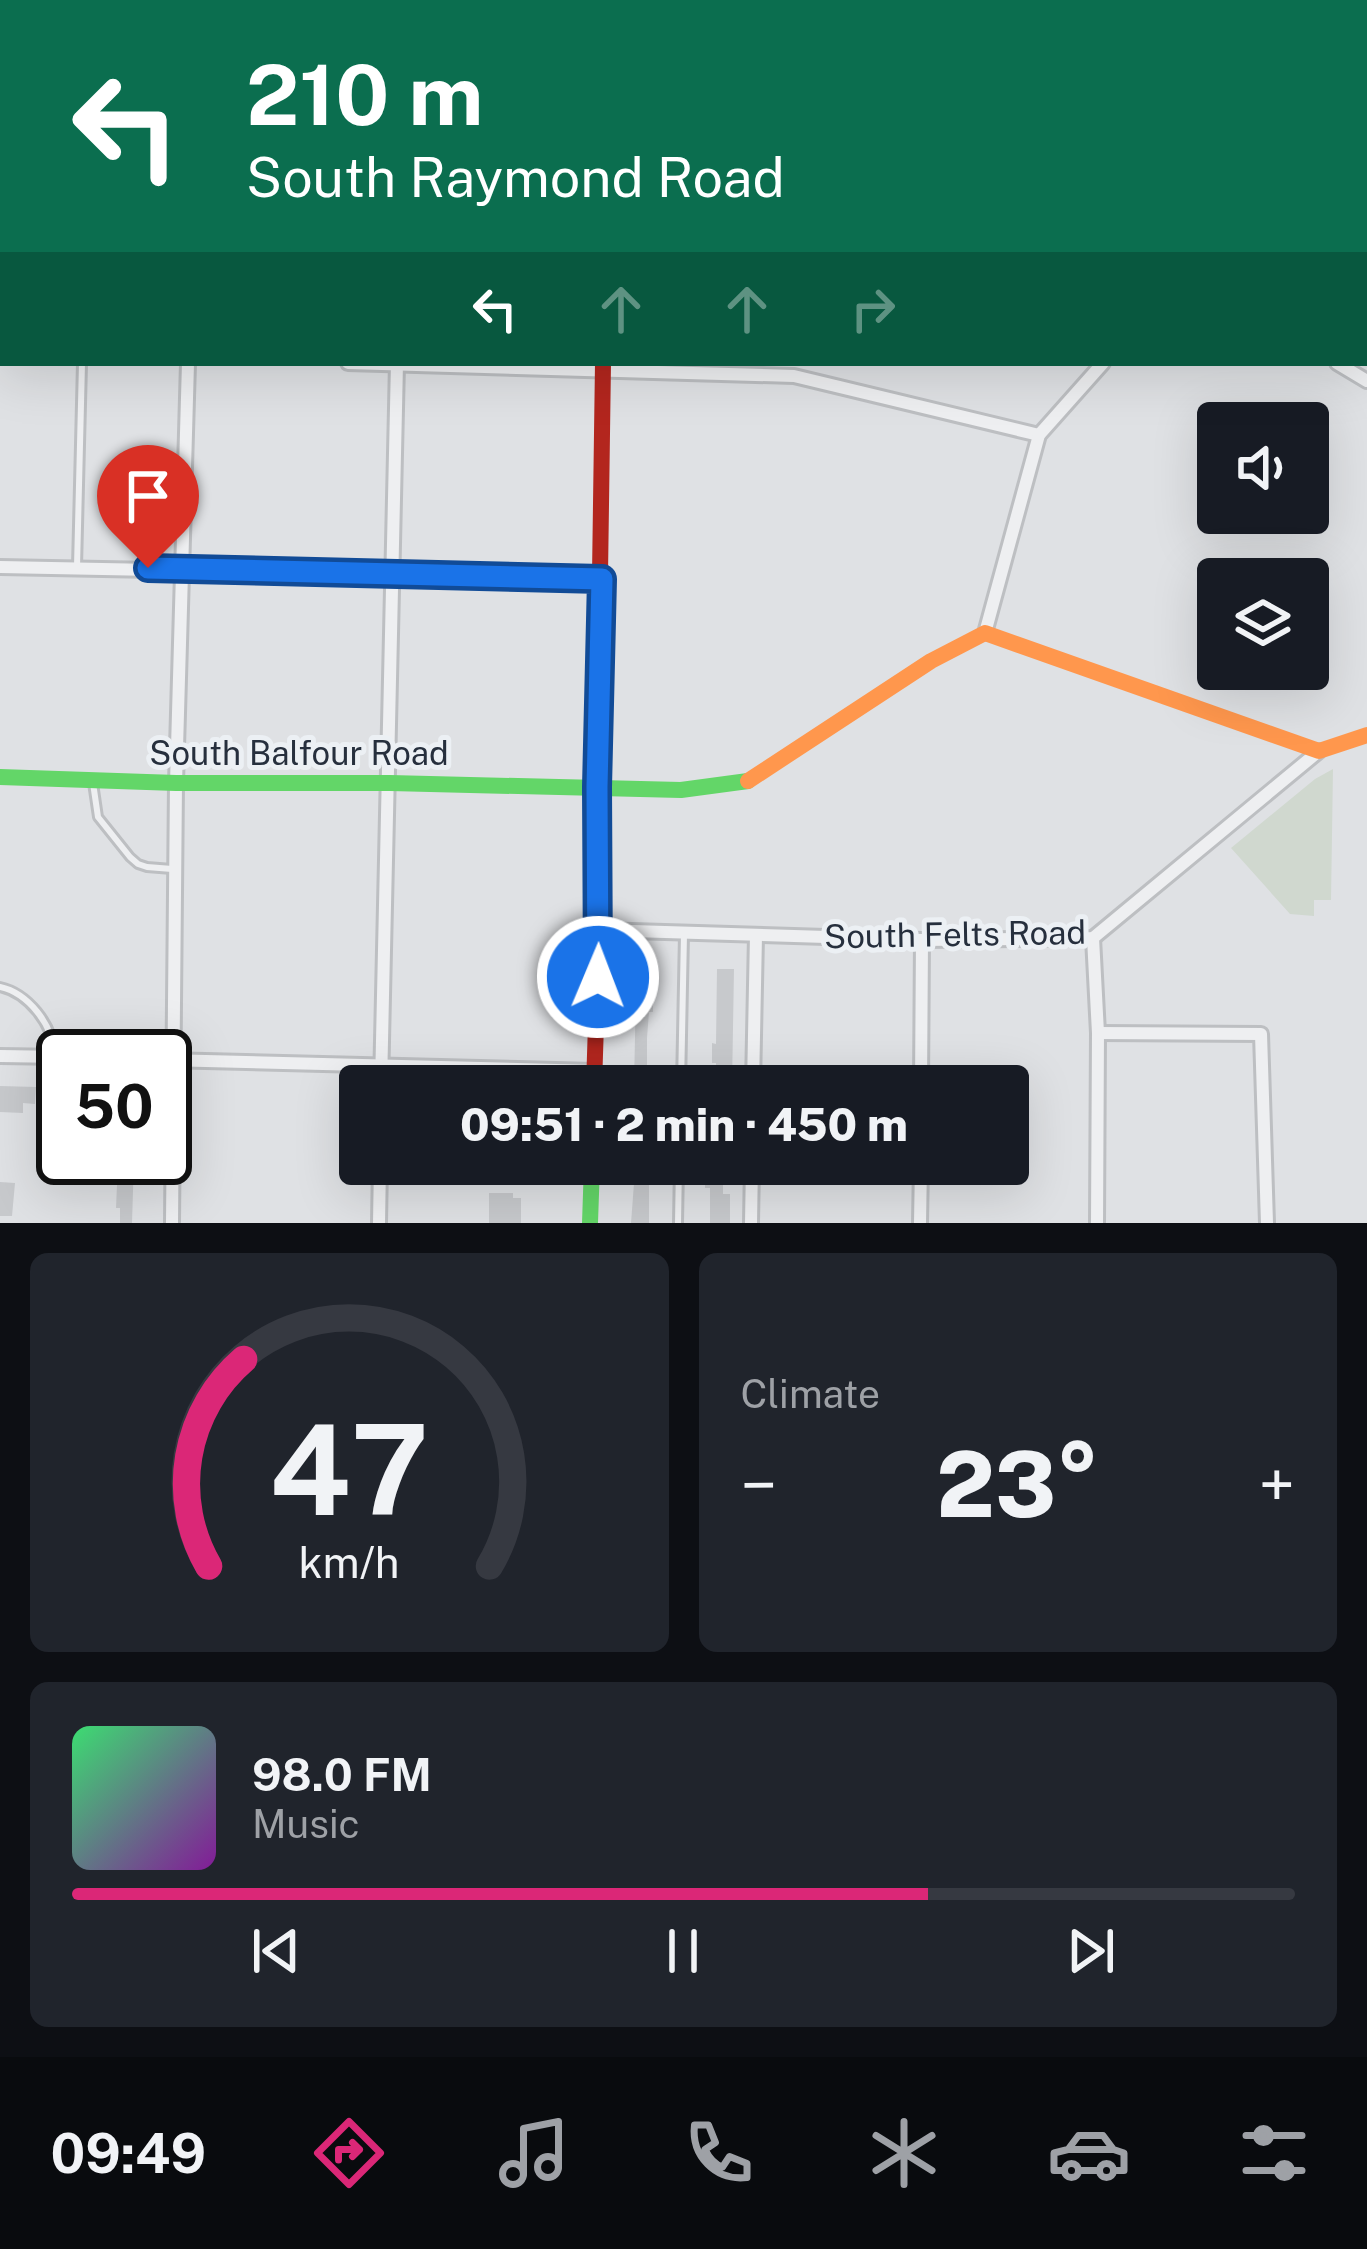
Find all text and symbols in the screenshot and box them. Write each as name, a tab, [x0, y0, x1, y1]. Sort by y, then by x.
text: 210 m	[246, 45, 484, 144]
icon: left	[48, 48, 204, 204]
text: South Raymond Road	[246, 146, 785, 209]
icon: left	[462, 276, 528, 342]
icon: ahead	[588, 276, 654, 342]
icon: ahead	[714, 276, 780, 342]
icon: right	[840, 276, 906, 342]
map controls	[1197, 402, 1329, 690]
button: sound	[1197, 402, 1329, 534]
pin	[97, 445, 199, 568]
icon: arrive	[115, 463, 181, 529]
button: layers	[1197, 558, 1329, 690]
street label: South Balfour Road	[149, 734, 449, 772]
street label: South Felts Road	[824, 913, 1086, 955]
position arrow	[535, 914, 661, 1040]
speed limit sign: 50	[36, 1029, 192, 1185]
text: 09:51 · 2 min · 450 m	[460, 1098, 908, 1151]
text: Climate	[741, 1371, 880, 1417]
text: 47	[269, 1396, 429, 1543]
text: 23°	[936, 1431, 1099, 1537]
text: −	[741, 1446, 777, 1524]
text: +	[1258, 1446, 1295, 1524]
text: km/h	[299, 1536, 400, 1587]
text: 98.0 FM	[252, 1748, 432, 1801]
text: Music	[252, 1801, 360, 1847]
icon: previous	[243, 1918, 309, 1984]
icon: pause	[650, 1918, 716, 1984]
icon: next	[1058, 1918, 1124, 1984]
icon: directions	[307, 2111, 391, 2195]
icon: music	[492, 2111, 576, 2195]
icon: phone	[677, 2111, 761, 2195]
icon: climate	[862, 2111, 946, 2195]
icon: car	[1047, 2111, 1131, 2195]
icon: filters	[1232, 2111, 1316, 2195]
text: 09:49	[51, 2122, 206, 2185]

